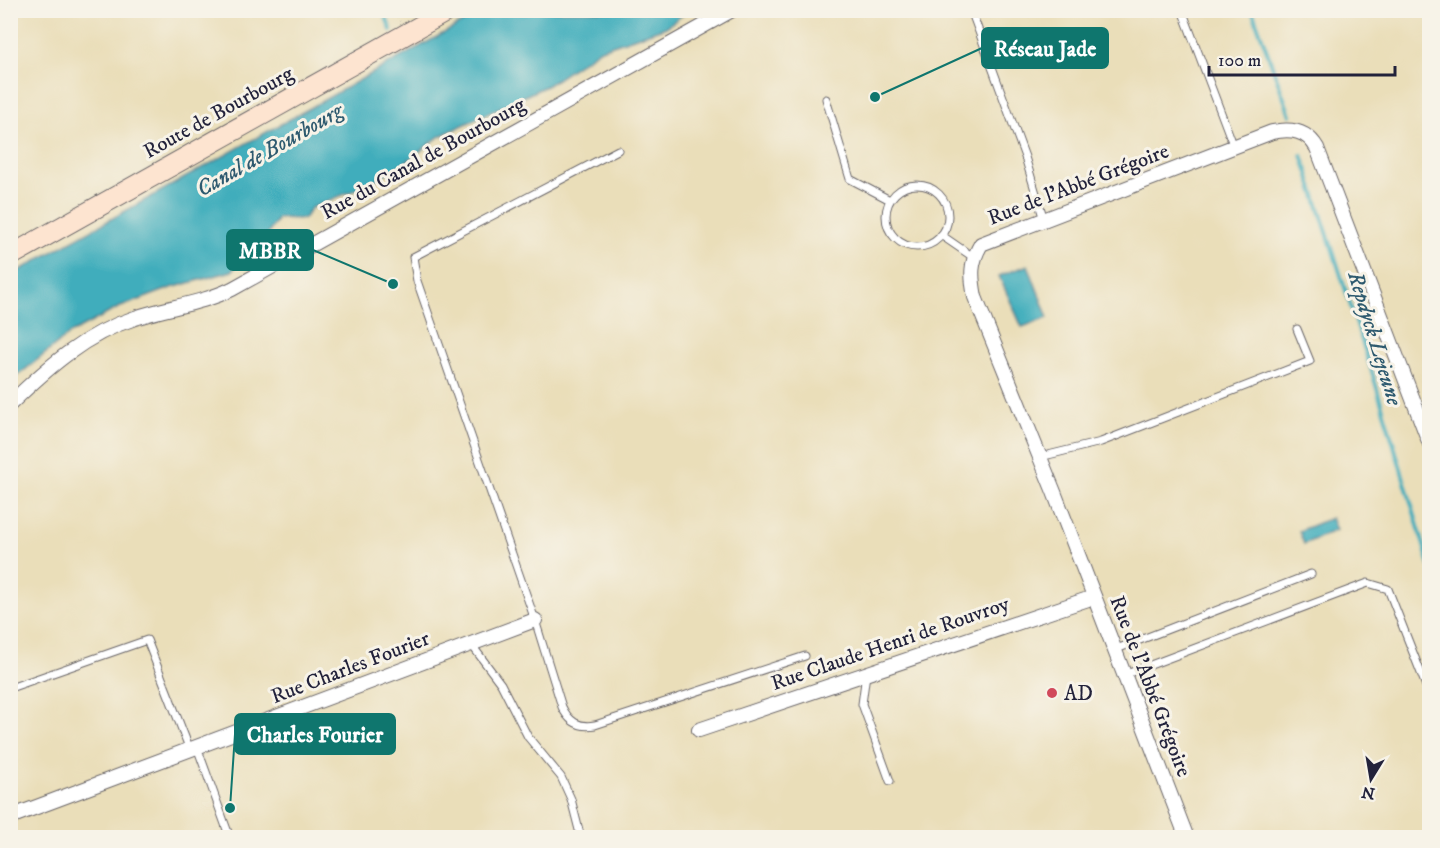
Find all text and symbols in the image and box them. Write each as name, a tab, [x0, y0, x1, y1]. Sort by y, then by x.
callout: Réseau Jade	[982, 28, 1108, 68]
text: Réseau Jade	[994, 36, 1096, 63]
scale bar	[1209, 39, 1395, 77]
text: 100 m	[1218, 50, 1261, 72]
street label: Route de Bourbourg	[139, 61, 299, 165]
street label: Rue du Canal de Bourbourg	[317, 92, 531, 226]
water label: Canal de Bourbourg	[192, 96, 350, 203]
street label: Rue de l'Abbé Grégoire	[984, 138, 1173, 231]
callout: MBBR	[227, 230, 313, 270]
text: MBBR	[239, 238, 302, 265]
water label: Repdyck Lejeune	[1341, 267, 1408, 409]
street label: Rue Claude Henri de Rouvroy	[768, 591, 1014, 697]
street label: Rue de l'Abbé Grégoire	[1104, 592, 1197, 781]
street label: Rue Charles Fourier	[267, 626, 433, 710]
place label: AD	[1064, 681, 1093, 707]
marker: AD	[1045, 686, 1059, 700]
callout: Charles Fourier	[235, 714, 395, 754]
text: Charles Fourier	[247, 722, 384, 749]
north arrow	[1341, 749, 1401, 809]
text: N	[1360, 782, 1377, 804]

